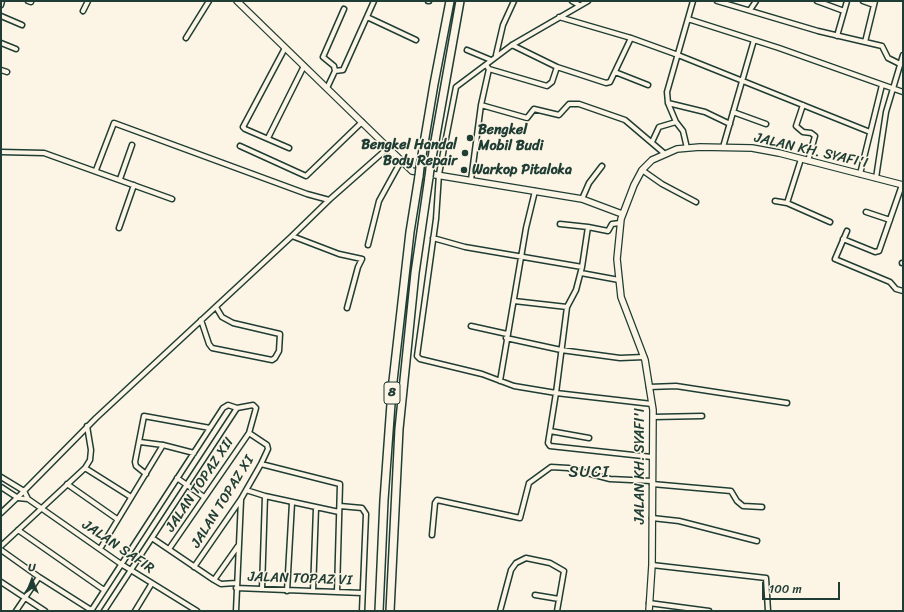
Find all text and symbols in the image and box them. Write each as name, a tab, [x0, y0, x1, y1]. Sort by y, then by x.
place label: Bengkel Mobil Budi	[478, 122, 543, 154]
street label: JALAN KH. SYAFI'I	[753, 130, 869, 172]
marker: Bengkel Mobil Budi	[465, 133, 475, 143]
place label: Bengkel Handal Body Repair	[361, 137, 457, 170]
marker: Bengkel Handal Body Repair	[460, 148, 470, 158]
place label: Warkop Pitaloka	[472, 162, 572, 178]
marker: Warkop Pitaloka	[459, 165, 469, 175]
road number: 8	[384, 382, 400, 404]
street label: JALAN KH. SYAFI'I	[632, 408, 648, 524]
street label: JALAN TOPAZ XII	[162, 435, 238, 535]
street label: JALAN TOPAZ XI	[188, 453, 258, 551]
district label: SUCI	[569, 463, 609, 483]
street label: JALAN SAFIR	[79, 517, 157, 577]
text: U	[28, 558, 36, 577]
north arrow	[12, 560, 52, 600]
street label: JALAN TOPAZ VI	[247, 569, 353, 589]
scale bar	[764, 574, 842, 600]
text: 100 m	[769, 578, 802, 600]

